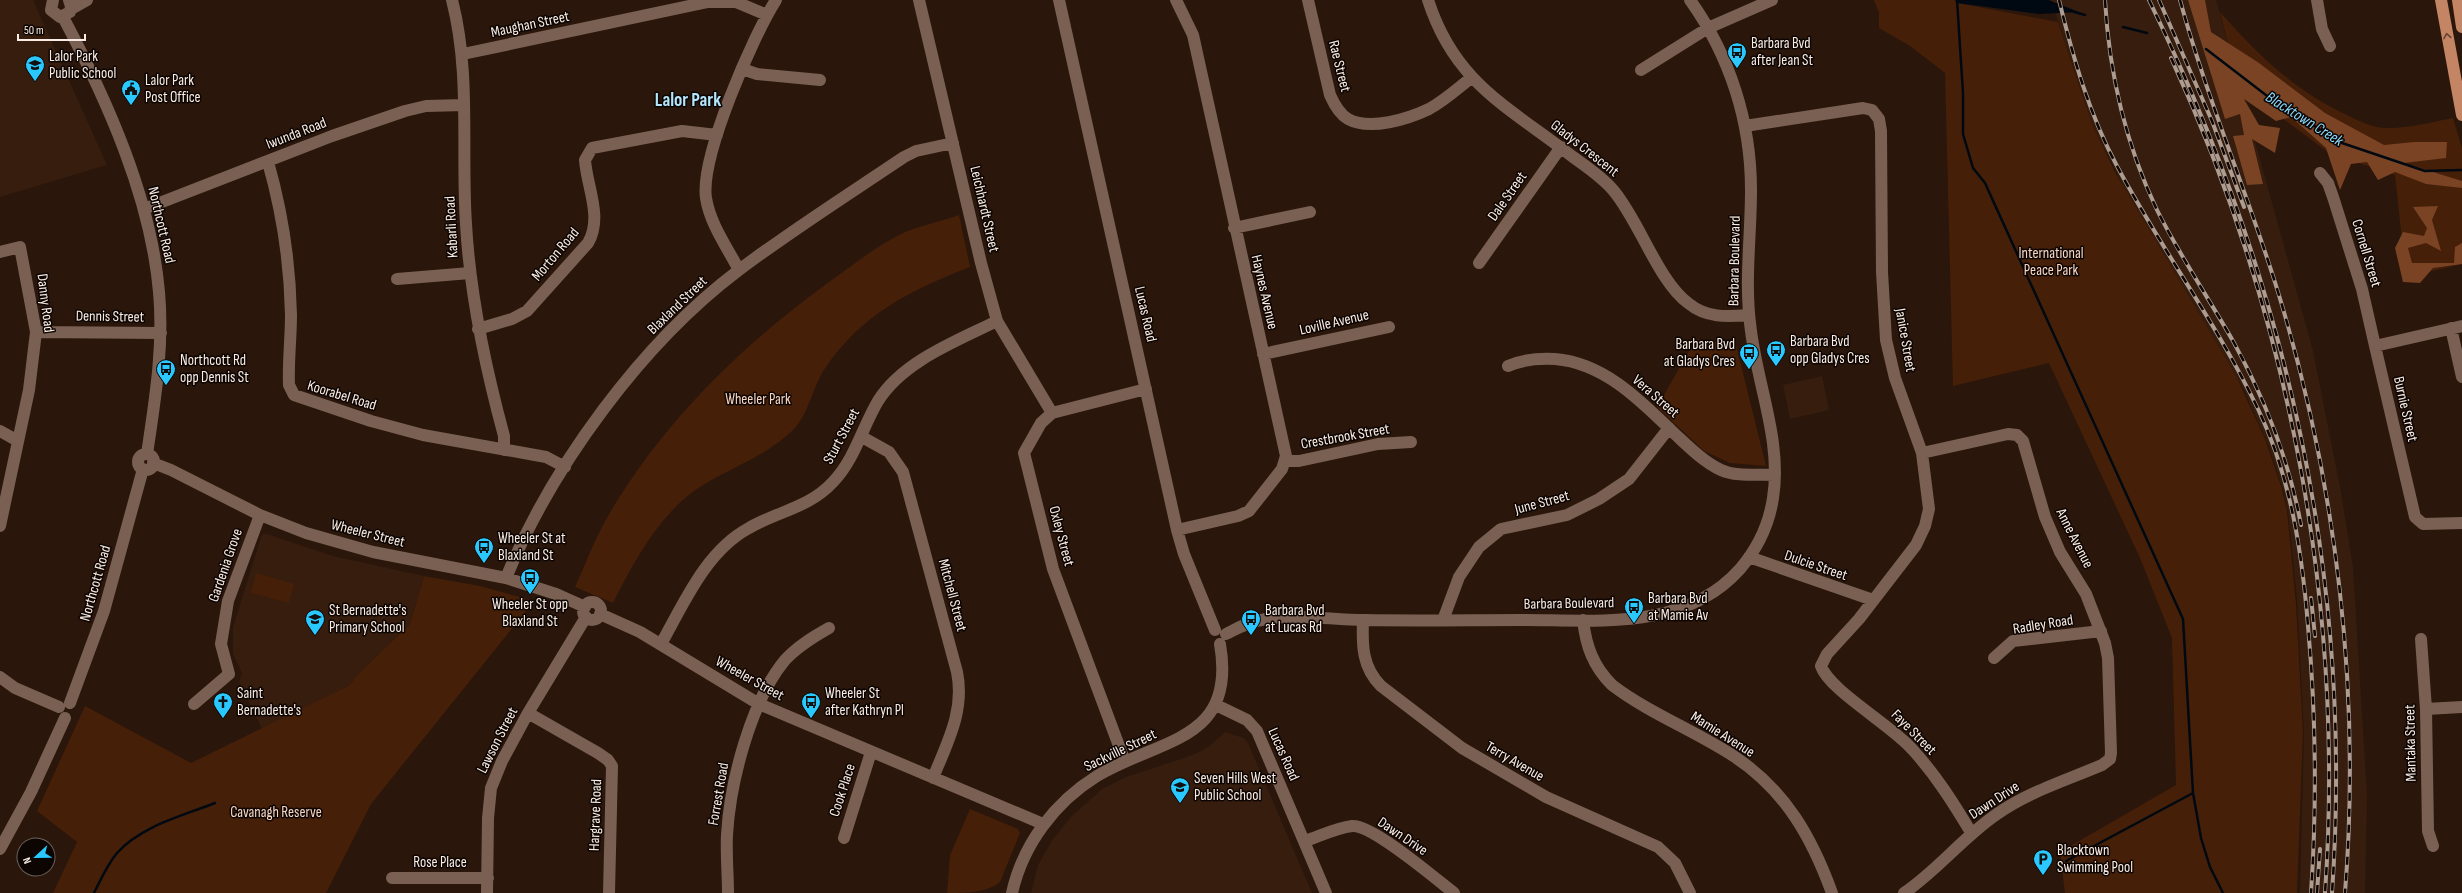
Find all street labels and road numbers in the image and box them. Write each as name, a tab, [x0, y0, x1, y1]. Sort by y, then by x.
street label: Maughan Street	[489, 7, 571, 42]
street label: Rae Street	[1324, 38, 1355, 94]
street label: Iwunda Road	[263, 113, 329, 154]
street label: Gladys Crescent	[1547, 116, 1623, 181]
street label: Leichhardt Street	[965, 164, 1004, 254]
street label: Dale Street	[1484, 168, 1531, 225]
street label: Northcott Road	[143, 185, 180, 265]
street label: Kabarli Road	[440, 195, 463, 258]
street label: Barbara Boulevard	[1724, 216, 1745, 306]
street label: Cornell Street	[2347, 217, 2386, 290]
street label: Morton Road	[528, 224, 583, 285]
street label: Haynes Avenue	[1247, 253, 1282, 331]
street label: Blaxland Street	[643, 272, 712, 339]
street label: Danny Road	[32, 273, 59, 334]
street label: Lucas Road	[1130, 285, 1161, 344]
street label: Loville Avenue	[1297, 305, 1371, 340]
street label: Dennis Street	[76, 306, 145, 327]
street label: Janice Street	[1890, 306, 1920, 374]
street label: Vera Street	[1628, 371, 1683, 422]
street label: Burnie Street	[2389, 375, 2422, 444]
street label: Koorabel Road	[305, 376, 379, 415]
street label: Sturt Street	[819, 405, 864, 467]
street label: Crestbrook Street	[1299, 419, 1391, 454]
street label: June Street	[1512, 486, 1572, 519]
street label: Oxley Street	[1044, 504, 1079, 569]
street label: Anne Avenue	[2051, 504, 2098, 571]
street label: Wheeler Street	[329, 515, 407, 552]
street label: Gardenia Grove	[204, 526, 247, 604]
street label: Northcott Road	[76, 543, 115, 623]
street label: Dulcie Street	[1782, 546, 1850, 585]
street label: Mitchell Street	[934, 557, 971, 634]
street label: Barbara Boulevard	[1524, 593, 1614, 614]
street label: Radley Road	[2012, 610, 2075, 639]
street label: Wheeler Street	[712, 652, 788, 705]
street label: Lawson Street	[473, 704, 522, 776]
street label: Mantaka Street	[2400, 704, 2421, 782]
street label: Faye Street	[1887, 706, 1941, 759]
street label: Mamie Avenue	[1687, 707, 1758, 762]
street label: Sackville Street	[1081, 725, 1160, 776]
street label: Lucas Road	[1263, 725, 1304, 784]
street label: Terry Avenue	[1482, 737, 1548, 786]
street label: Forrest Road	[704, 761, 733, 827]
street label: Cook Place	[825, 761, 860, 819]
street label: Dawn Drive	[1965, 777, 2023, 824]
street label: Hargrave Road	[585, 779, 606, 851]
street label: Dawn Drive	[1374, 813, 1431, 860]
street label: Rose Place	[413, 853, 467, 872]

